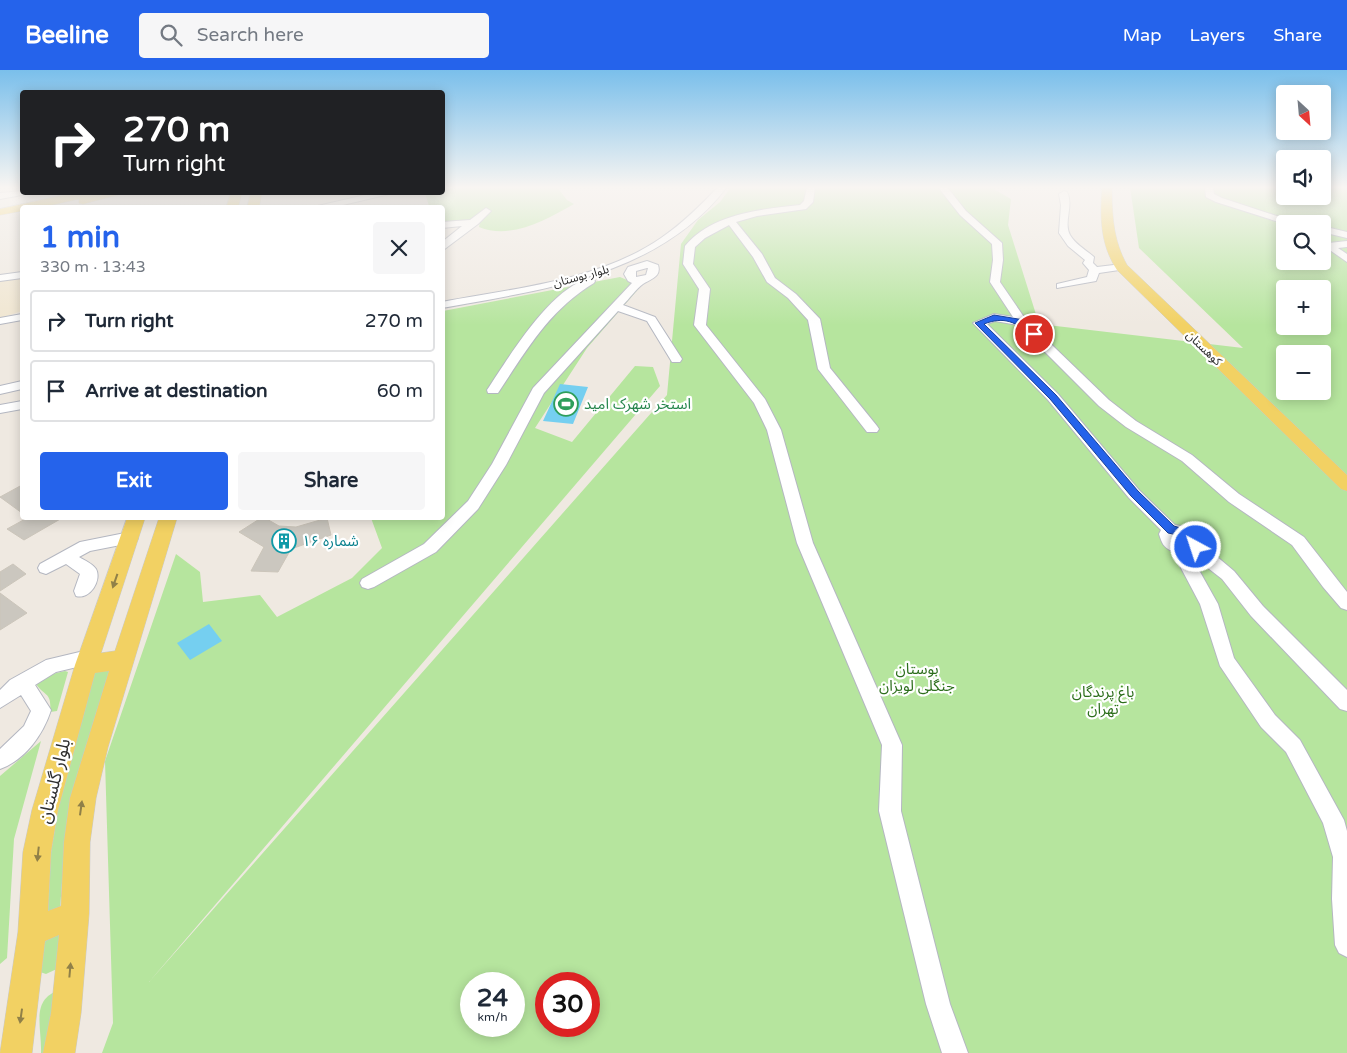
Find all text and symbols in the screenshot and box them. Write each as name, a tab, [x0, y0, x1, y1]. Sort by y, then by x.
search box	[139, 13, 489, 58]
text: Beeline	[25, 21, 109, 50]
icon: search	[157, 21, 185, 49]
text: Search here	[197, 24, 304, 46]
text: Map	[1123, 24, 1162, 46]
text: Layers	[1190, 24, 1245, 46]
text: Share	[1273, 24, 1322, 46]
north arrow	[1276, 85, 1331, 140]
map controls	[1276, 85, 1331, 400]
text: 270 m	[123, 109, 230, 151]
icon: right	[40, 110, 105, 175]
button: sound	[1276, 150, 1331, 205]
text: Turn right	[123, 151, 225, 177]
button: search	[1276, 215, 1331, 270]
text: 1 min	[40, 219, 120, 256]
button: close	[373, 222, 425, 274]
text: 330 m · 13:43	[40, 257, 146, 277]
street label: بلوار بوستان	[551, 262, 611, 290]
button: +	[1276, 280, 1331, 335]
icon: right	[42, 307, 70, 335]
text: Turn right	[85, 310, 173, 332]
text: 270 m	[365, 310, 423, 332]
pin	[1013, 313, 1055, 355]
icon: arrive	[1020, 320, 1048, 348]
street label: کوهستان	[1183, 328, 1225, 369]
button: −	[1276, 345, 1331, 400]
icon: arrive	[42, 377, 70, 405]
text: Arrive at destination	[85, 380, 268, 402]
text: 60 m	[377, 380, 423, 402]
sports icon: استخر شهرک امید	[553, 391, 579, 417]
place label: استخر شهرک امید	[584, 395, 691, 413]
button: Exit	[40, 452, 228, 510]
button: Share	[238, 452, 425, 510]
position arrow	[1169, 520, 1221, 572]
building icon: شماره ۱۶	[271, 528, 297, 554]
place label: شماره ۱۶	[302, 532, 359, 550]
one-way arrow	[111, 573, 119, 588]
park label: بوستان جنگلی لویزان	[879, 660, 955, 695]
park label: باغ پرندگان تهران	[1072, 683, 1134, 718]
street label: بلوار گلستان	[33, 736, 75, 826]
one-way arrow	[77, 800, 85, 816]
one-way arrow	[34, 847, 42, 863]
one-way arrow	[66, 962, 74, 978]
speed limit sign: 30	[535, 972, 600, 1037]
text: 24	[477, 983, 508, 1013]
one-way arrow	[16, 1008, 24, 1024]
text: km/h	[477, 1010, 508, 1024]

